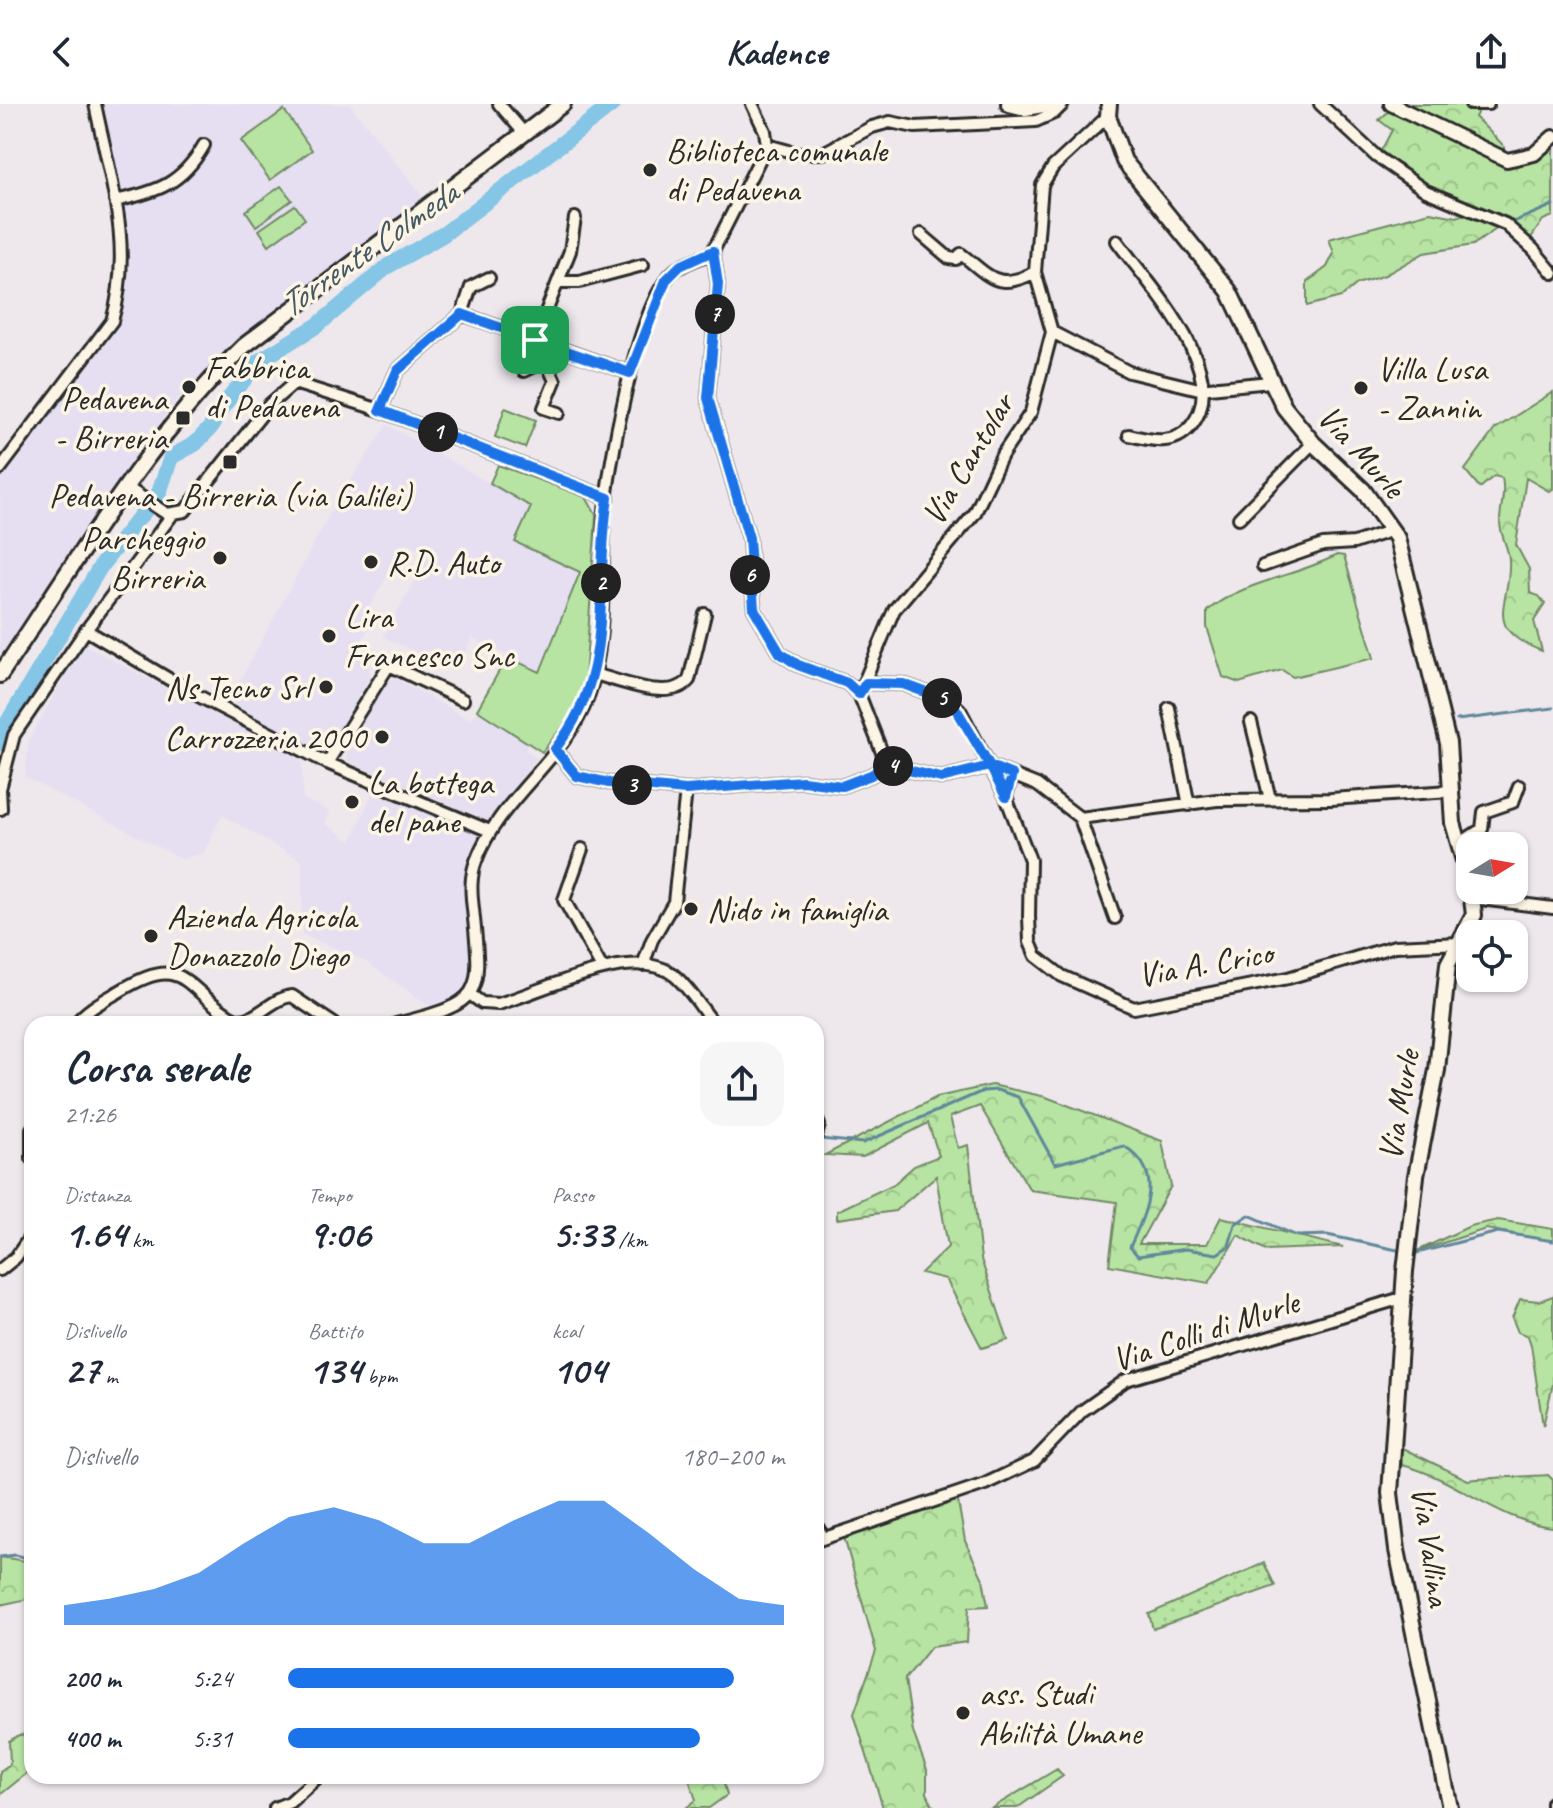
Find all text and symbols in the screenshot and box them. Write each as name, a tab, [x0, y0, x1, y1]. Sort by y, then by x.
text: Kadence	[726, 29, 827, 75]
icon: back	[40, 30, 84, 74]
icon: share	[1469, 30, 1513, 74]
place label: Biblioteca comunale di Pedavena	[666, 129, 889, 211]
marker: Biblioteca comunale di Pedavena	[641, 161, 659, 179]
water label: Torrente Colmeda	[269, 168, 470, 327]
pin: 7	[695, 294, 735, 334]
text: 7	[710, 300, 720, 328]
pin	[501, 306, 569, 374]
icon: arrive	[513, 318, 557, 362]
place label: Fabbrica di Pedavena	[205, 346, 341, 428]
place label: Villa Lusa - Zannin	[1377, 347, 1489, 429]
place label: Pedavena - Birreria	[54, 377, 169, 459]
marker: Fabbrica di Pedavena	[180, 378, 198, 396]
marker: Villa Lusa - Zannin	[1352, 379, 1370, 397]
street label: Via Cantolar	[912, 383, 1025, 533]
street label: Via Murle	[1309, 396, 1417, 509]
marker: Pedavena - Birreria	[174, 409, 192, 427]
pin: 1	[418, 412, 458, 452]
text: 1	[433, 418, 443, 446]
marker: Pedavena - Birreria (via Galilei)	[221, 453, 239, 471]
place label: Pedavena - Birreria (via Galilei)	[49, 474, 413, 517]
place label: Parcheggio Birreria	[82, 517, 206, 599]
place label: R.D. Auto	[387, 541, 503, 584]
marker: Parcheggio Birreria	[211, 549, 229, 567]
marker: R.D. Auto	[362, 553, 380, 571]
pin: 6	[730, 555, 770, 595]
text: 6	[745, 561, 755, 589]
pin: 2	[581, 563, 621, 603]
text: 2	[596, 569, 606, 597]
place label: Lira Francesco Snc	[345, 595, 516, 677]
marker: Lira Francesco Snc	[320, 627, 338, 645]
place label: Ns Tecno Srl	[165, 666, 316, 709]
marker: Ns Tecno Srl	[317, 678, 335, 696]
pin: 5	[922, 678, 962, 718]
text: 5	[937, 684, 947, 712]
place label: Carrozzeria 2000	[164, 716, 369, 759]
marker: Carrozzeria 2000	[373, 728, 391, 746]
pin: 4	[873, 746, 913, 786]
text: 4	[888, 752, 898, 780]
place label: La bottega del pane	[368, 761, 495, 843]
pin: 3	[612, 765, 652, 805]
text: 3	[627, 771, 637, 799]
marker: La bottega del pane	[343, 793, 361, 811]
north arrow	[1456, 832, 1528, 904]
map controls	[1456, 832, 1528, 992]
place label: Nido in famiglia	[707, 888, 889, 931]
place label: Azienda Agricola Donazzolo Diego	[167, 895, 359, 977]
marker: Nido in famiglia	[682, 900, 700, 918]
button: locate	[1456, 920, 1528, 992]
marker: Azienda Agricola Donazzolo Diego	[142, 927, 160, 945]
street label: Via A. Crico	[1135, 930, 1280, 996]
text: Corsa serale	[64, 1040, 249, 1095]
button: share	[700, 1042, 784, 1126]
street label: Via Murle	[1368, 1044, 1430, 1163]
text: 21:26	[64, 1098, 116, 1131]
text: Distanza	[64, 1181, 131, 1209]
text: Tempo	[308, 1181, 352, 1209]
text: Passo	[552, 1181, 594, 1209]
text: 1.64	[64, 1209, 127, 1259]
text: 9:06	[308, 1209, 370, 1259]
text: 5:33	[552, 1209, 613, 1259]
text: km	[127, 1226, 154, 1254]
text: /km	[613, 1226, 647, 1254]
street label: Via Colli di Murle	[1107, 1279, 1307, 1381]
text: Dislivello	[64, 1317, 126, 1345]
text: Battito	[308, 1317, 363, 1345]
text: kcal	[552, 1317, 581, 1345]
text: 27	[64, 1345, 100, 1395]
text: 134	[308, 1345, 362, 1395]
text: 104	[552, 1345, 606, 1395]
text: m	[100, 1362, 118, 1390]
text: bpm	[362, 1362, 398, 1390]
text: Dislivello	[64, 1440, 137, 1473]
text: 180–200 m	[681, 1440, 784, 1473]
street label: Via Vallina	[1402, 1483, 1462, 1611]
text: 200 m	[64, 1662, 120, 1695]
text: 5:24	[192, 1662, 232, 1695]
place label: ass. Studi Abilità Umane	[979, 1672, 1143, 1754]
marker: ass. Studi Abilità Umane	[954, 1704, 972, 1722]
text: 400 m	[64, 1722, 120, 1755]
text: 5:31	[192, 1722, 232, 1755]

